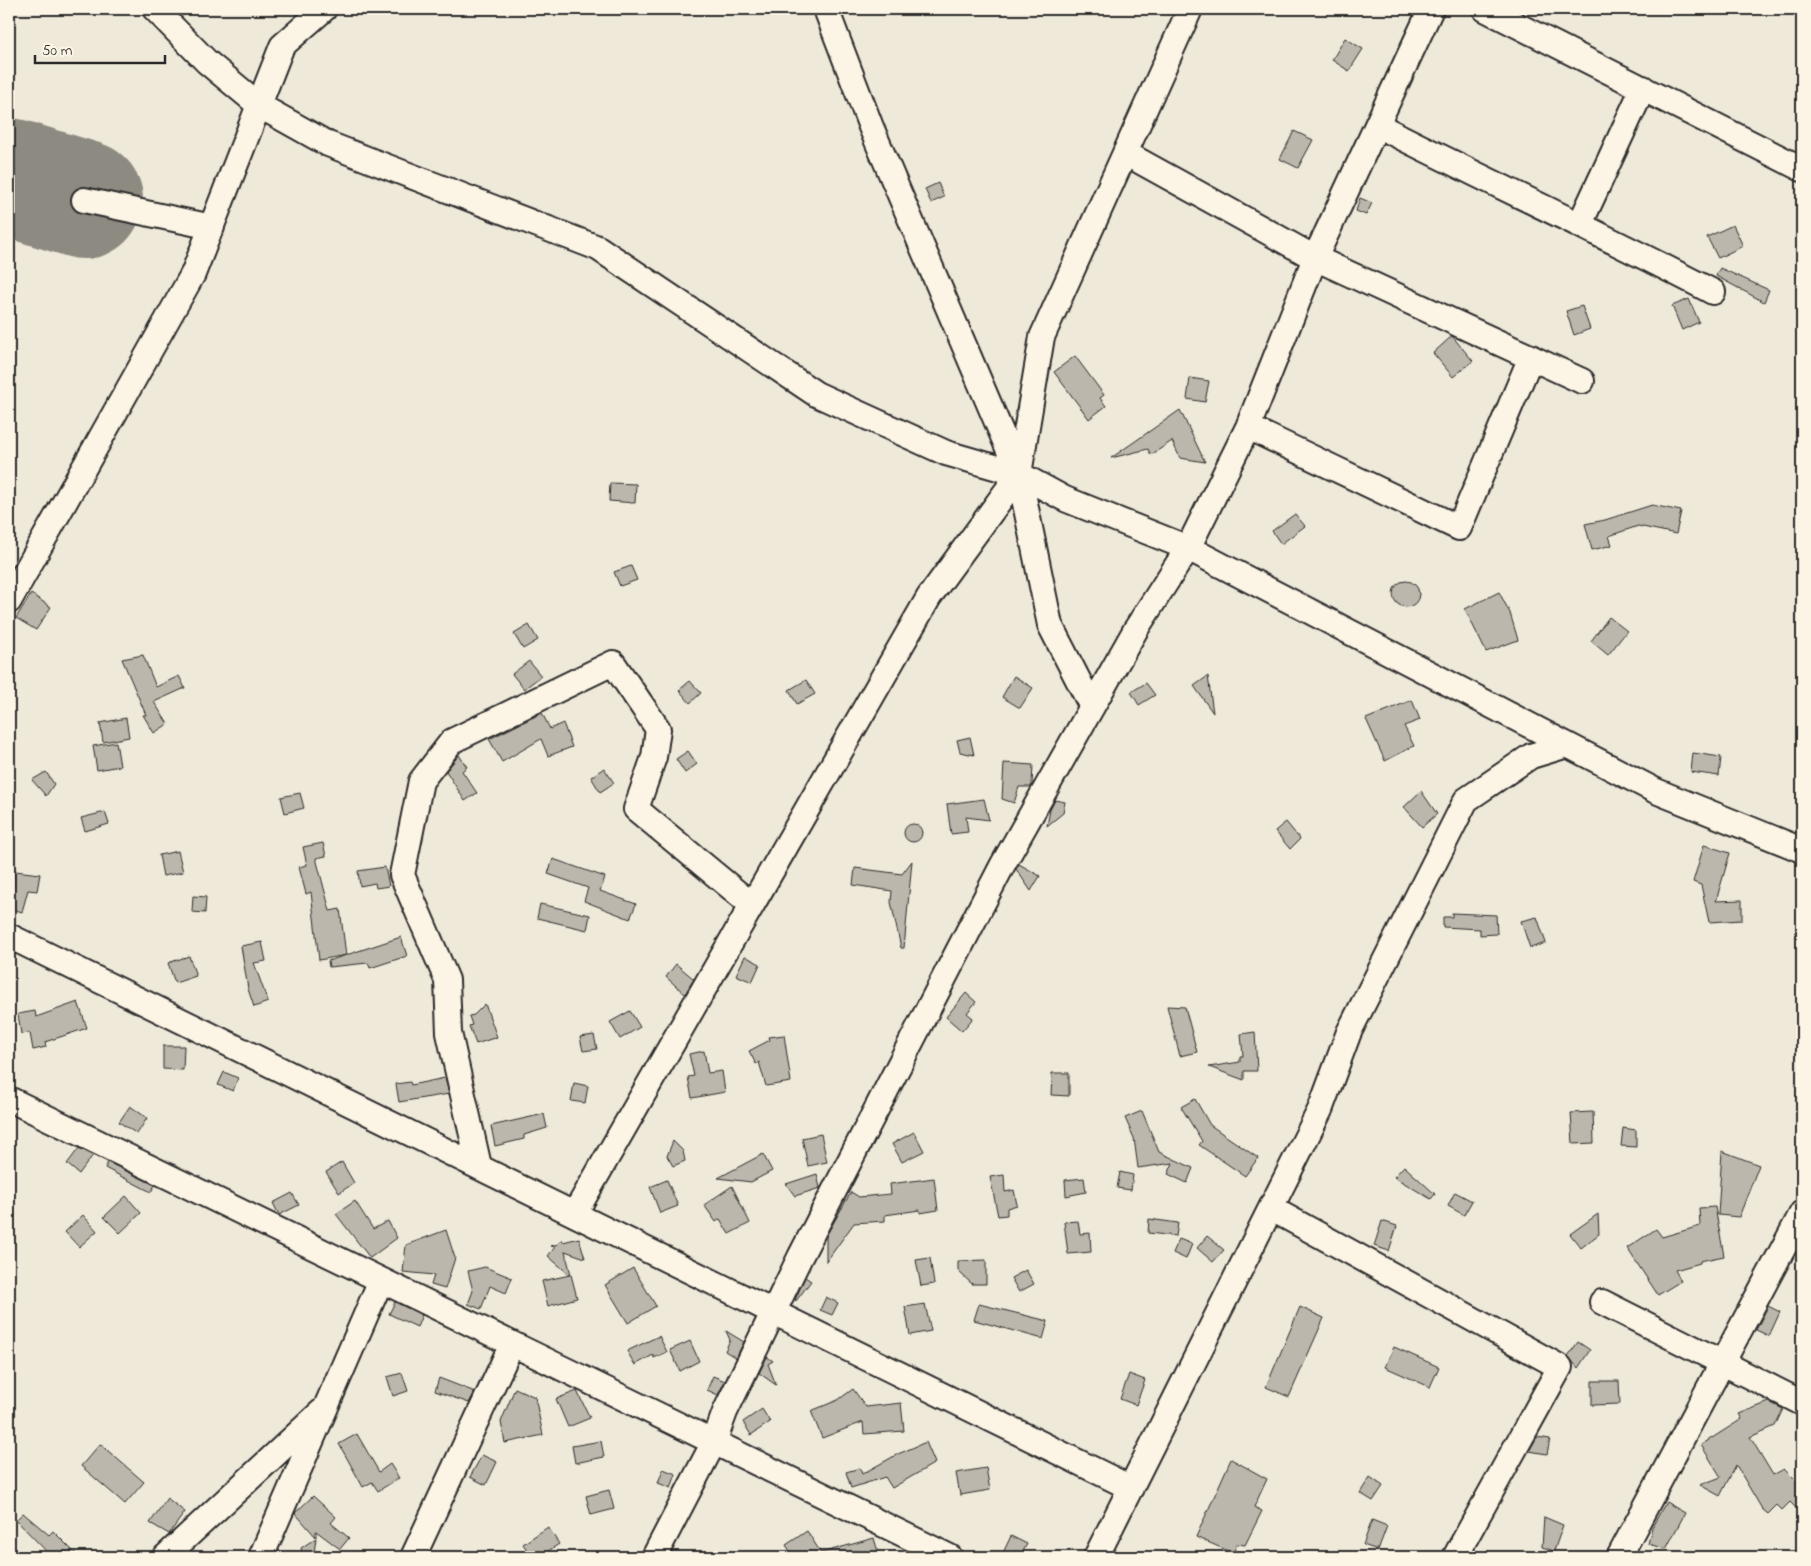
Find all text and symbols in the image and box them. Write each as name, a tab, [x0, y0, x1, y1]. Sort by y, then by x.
scale bar	[35, 32, 165, 64]
text: 50 m	[42, 40, 73, 62]

